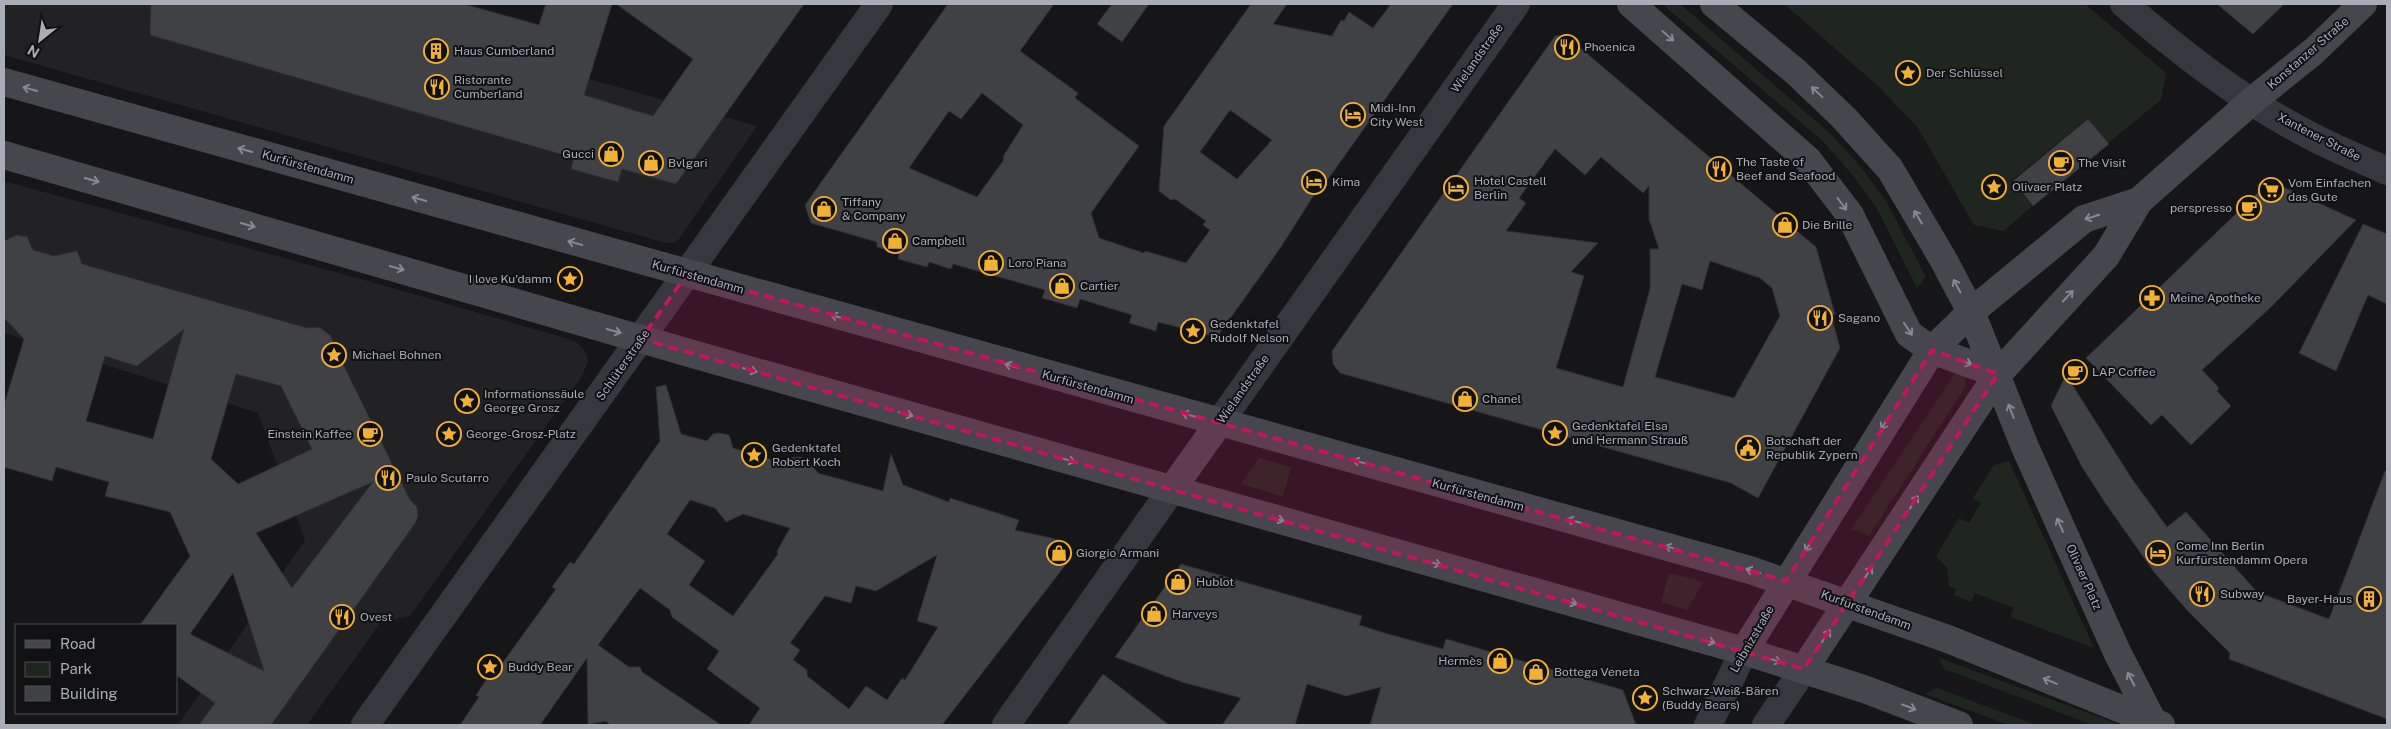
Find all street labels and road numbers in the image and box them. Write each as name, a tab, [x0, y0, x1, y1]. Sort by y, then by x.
street label: Konstanzer Straße	[2264, 14, 2352, 92]
street label: Wielandstraße	[1448, 21, 1506, 95]
street label: Xantener Straße	[2275, 110, 2363, 164]
street label: Kurfürstendamm	[260, 147, 356, 187]
street label: Kurfürstendamm	[650, 257, 746, 297]
street label: Schlüterstraße	[593, 327, 653, 403]
street label: Wielandstraße	[1214, 352, 1272, 426]
street label: Kurfürstendamm	[1040, 367, 1136, 407]
street label: Kurfürstendamm	[1430, 476, 1526, 514]
street label: Olivaer Platz	[2063, 542, 2105, 612]
street label: Kurfürstendamm	[1819, 587, 1913, 633]
street label: Leibnizstraße	[1727, 603, 1777, 675]

